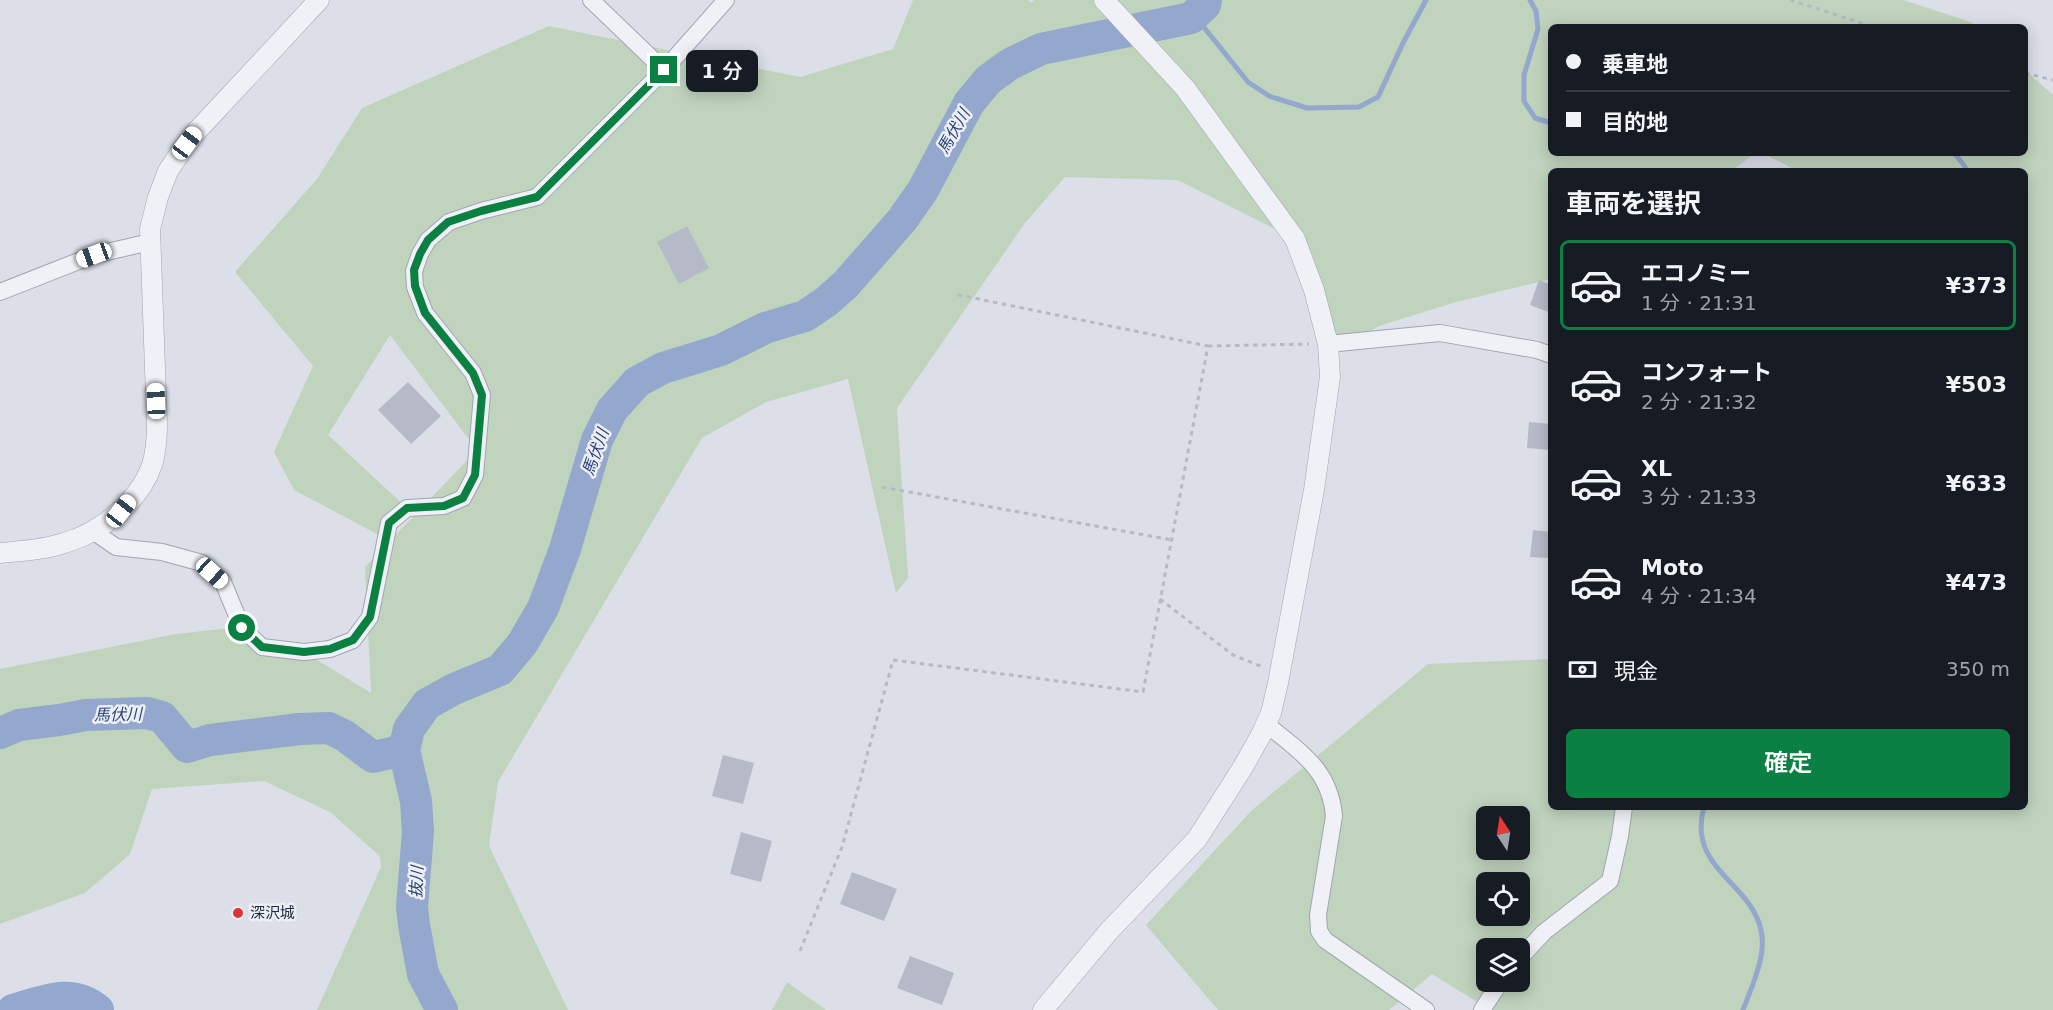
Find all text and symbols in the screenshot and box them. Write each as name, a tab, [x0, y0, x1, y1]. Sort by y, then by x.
callout: 1 分	[685, 49, 757, 91]
text: 乗車地	[1602, 52, 1668, 77]
route end	[650, 56, 677, 83]
text: 1 分	[702, 59, 742, 83]
water label: 馬伏川	[933, 104, 975, 157]
text: 目的地	[1602, 110, 1668, 135]
car	[169, 123, 205, 163]
text: 車両を選択	[1566, 188, 1701, 219]
car	[74, 240, 114, 270]
icon: car	[1569, 258, 1623, 312]
text: エコノミー	[1641, 261, 1751, 286]
text: ¥373	[1946, 273, 2007, 298]
text: 1 分 · 21:31	[1641, 291, 1757, 315]
icon: car	[1569, 357, 1623, 411]
text: コンフォート	[1641, 360, 1772, 385]
text: ¥503	[1946, 372, 2007, 397]
car	[146, 383, 166, 419]
text: 2 分 · 21:32	[1641, 390, 1757, 414]
water label: 馬伏川	[578, 424, 613, 478]
icon: car	[1569, 456, 1623, 510]
text: XL	[1641, 456, 1672, 481]
text: ¥633	[1946, 471, 2007, 496]
text: 3 分 · 21:33	[1641, 485, 1757, 509]
car	[103, 491, 139, 531]
car	[193, 554, 231, 592]
icon: car	[1569, 555, 1623, 609]
text: Moto	[1641, 555, 1704, 580]
text: ¥473	[1946, 570, 2007, 595]
text: 4 分 · 21:34	[1641, 584, 1757, 608]
route start	[228, 614, 255, 641]
icon: cash	[1566, 653, 1599, 686]
text: 350 m	[1946, 657, 2010, 681]
text: 現金	[1614, 659, 1658, 684]
water label: 馬伏川	[94, 705, 144, 724]
button: 確定	[1566, 729, 2010, 798]
north arrow	[1476, 806, 1530, 860]
map controls	[1476, 806, 1530, 992]
water label: 抜川	[406, 864, 427, 899]
button: locate	[1476, 872, 1530, 926]
place label: 深沢城	[250, 904, 295, 922]
marker: 深沢城	[231, 906, 245, 920]
button: layers	[1476, 938, 1530, 992]

